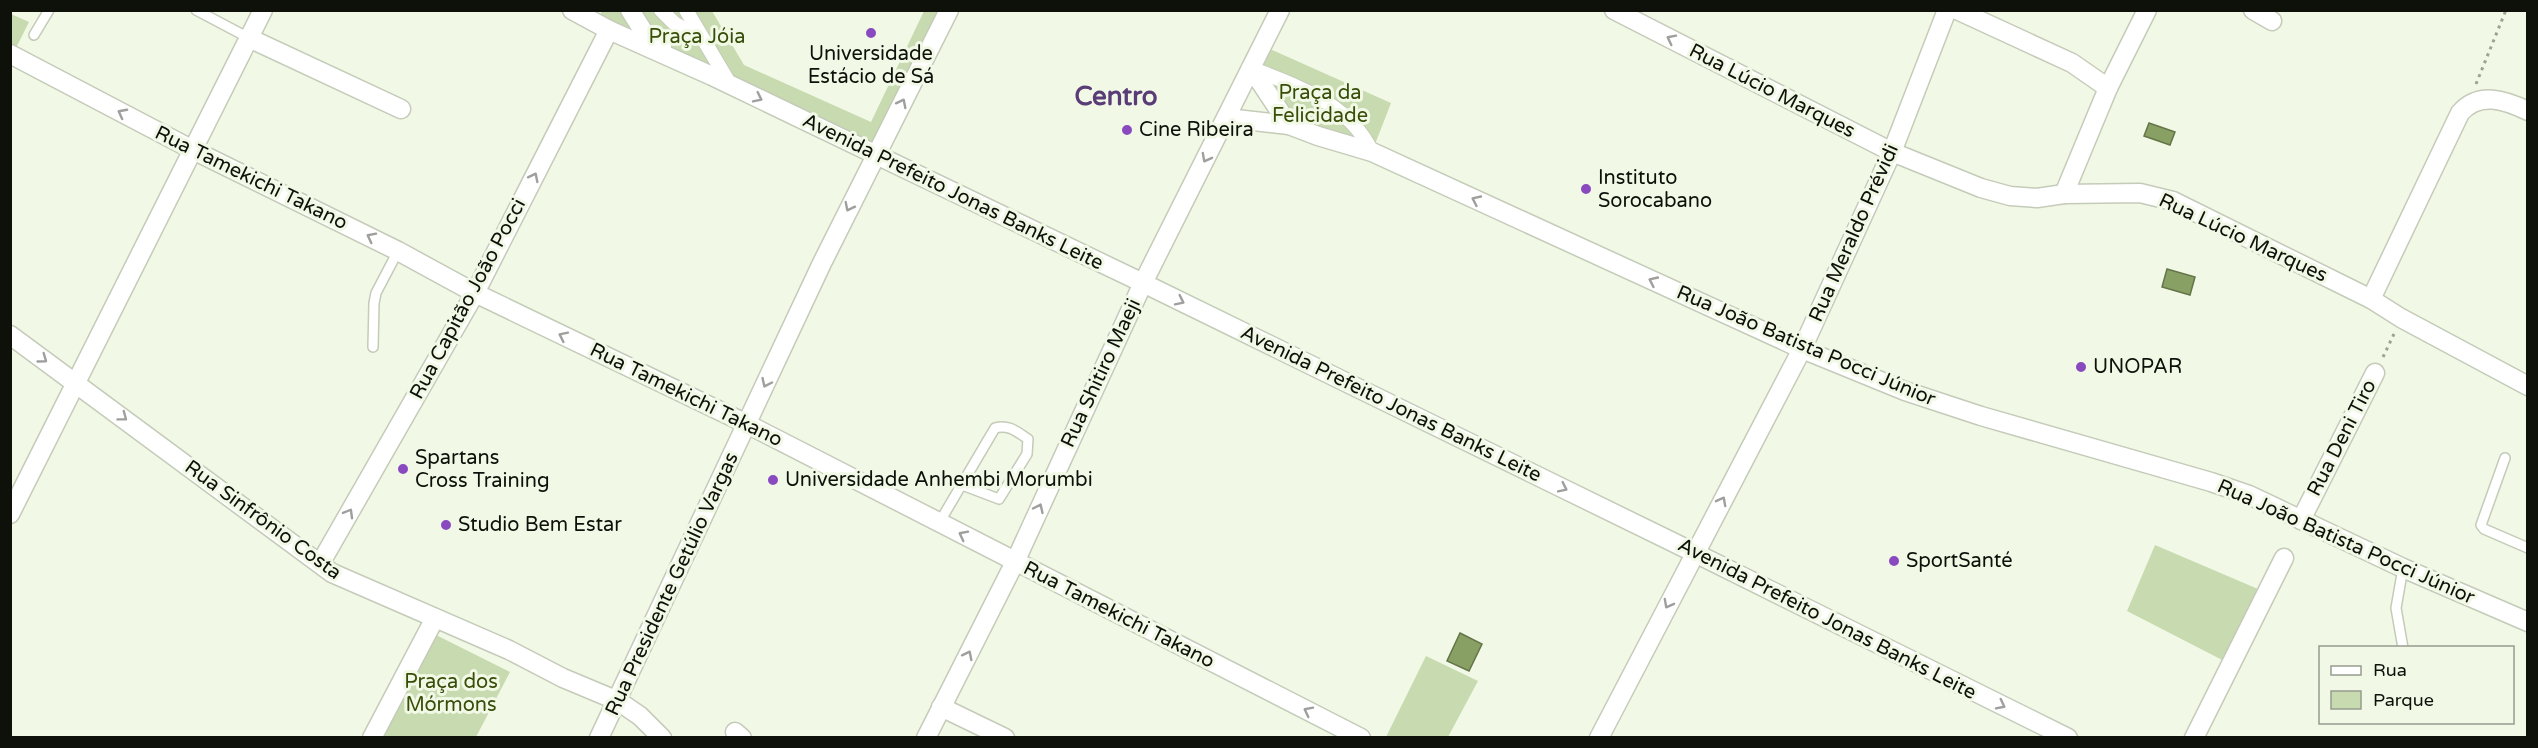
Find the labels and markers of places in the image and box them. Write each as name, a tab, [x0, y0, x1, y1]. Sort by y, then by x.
marker: Universidade Estácio de Sá	[864, 26, 878, 40]
place label: Universidade Estácio de Sá	[808, 42, 934, 89]
place label: Cine Ribeira	[1139, 118, 1254, 142]
marker: Cine Ribeira	[1120, 123, 1134, 137]
place label: Instituto Sorocabano	[1598, 166, 1712, 213]
marker: Instituto Sorocabano	[1579, 182, 1593, 196]
place label: UNOPAR	[2093, 355, 2182, 379]
marker: UNOPAR	[2074, 360, 2088, 374]
place label: Spartans Cross Training	[415, 446, 550, 493]
marker: Spartans Cross Training	[396, 462, 410, 476]
place label: Universidade Anhembi Morumbi	[785, 468, 1093, 492]
marker: Universidade Anhembi Morumbi	[766, 473, 780, 487]
place label: Studio Bem Estar	[458, 513, 622, 537]
marker: Studio Bem Estar	[439, 518, 453, 532]
place label: SportSanté	[1906, 549, 2013, 573]
marker: SportSanté	[1887, 554, 1901, 568]

